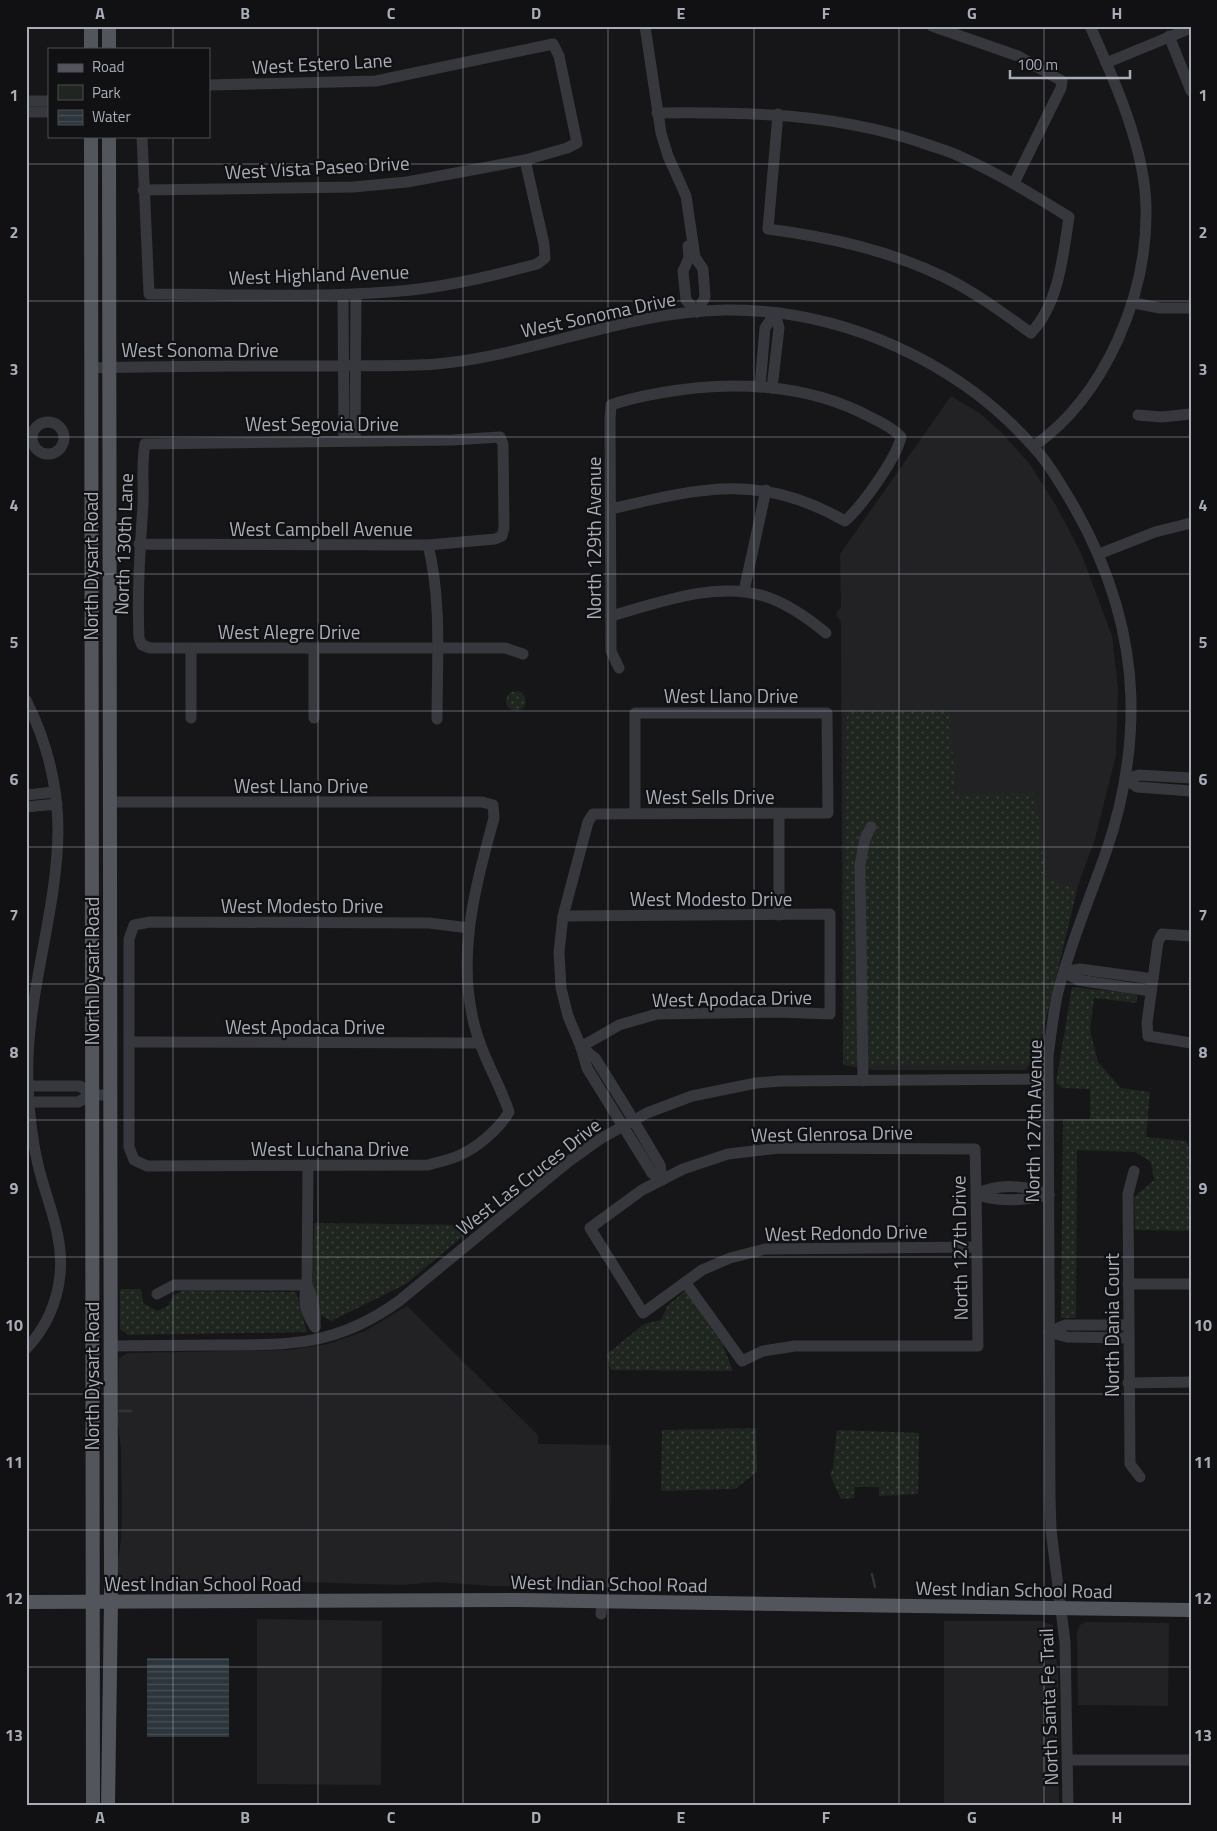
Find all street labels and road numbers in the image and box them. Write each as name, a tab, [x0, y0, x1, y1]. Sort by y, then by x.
street label: West Estero Lane	[251, 45, 393, 81]
street label: West Vista Paseo Drive	[224, 148, 410, 186]
street label: West Highland Avenue	[228, 256, 410, 292]
street label: West Sonoma Drive	[518, 283, 678, 345]
street label: West Sonoma Drive	[121, 335, 279, 364]
street label: West Segovia Drive	[245, 409, 399, 438]
street label: North 129th Avenue	[579, 457, 608, 619]
street label: North 130th Lane	[106, 473, 140, 615]
street label: North Dysart Road	[76, 492, 105, 640]
street label: West Campbell Avenue	[229, 514, 413, 543]
street label: West Alegre Drive	[218, 617, 360, 646]
street label: West Llano Drive	[664, 681, 798, 710]
street label: West Llano Drive	[234, 771, 368, 800]
street label: West Sells Drive	[646, 782, 774, 811]
street label: West Modesto Drive	[630, 884, 792, 913]
street label: West Modesto Drive	[221, 891, 383, 920]
street label: North Dysart Road	[77, 897, 106, 1045]
street label: West Apodaca Drive	[652, 982, 812, 1014]
street label: West Apodaca Drive	[225, 1012, 385, 1041]
street label: North 127th Avenue	[1017, 1039, 1049, 1203]
street label: West Las Cruces Drive	[449, 1110, 607, 1242]
street label: West Glenrosa Drive	[751, 1117, 913, 1149]
street label: West Luchana Drive	[251, 1134, 409, 1163]
street label: North 127th Drive	[943, 1175, 975, 1321]
street label: West Redondo Drive	[764, 1216, 928, 1248]
street label: North Dania Court	[1097, 1253, 1126, 1397]
street label: North Dysart Road	[77, 1302, 106, 1450]
street label: West Indian School Road	[510, 1567, 708, 1599]
street label: West Indian School Road	[104, 1569, 302, 1598]
street label: West Indian School Road	[915, 1573, 1113, 1605]
street label: North Santa Fe Trail	[1031, 1628, 1065, 1786]

